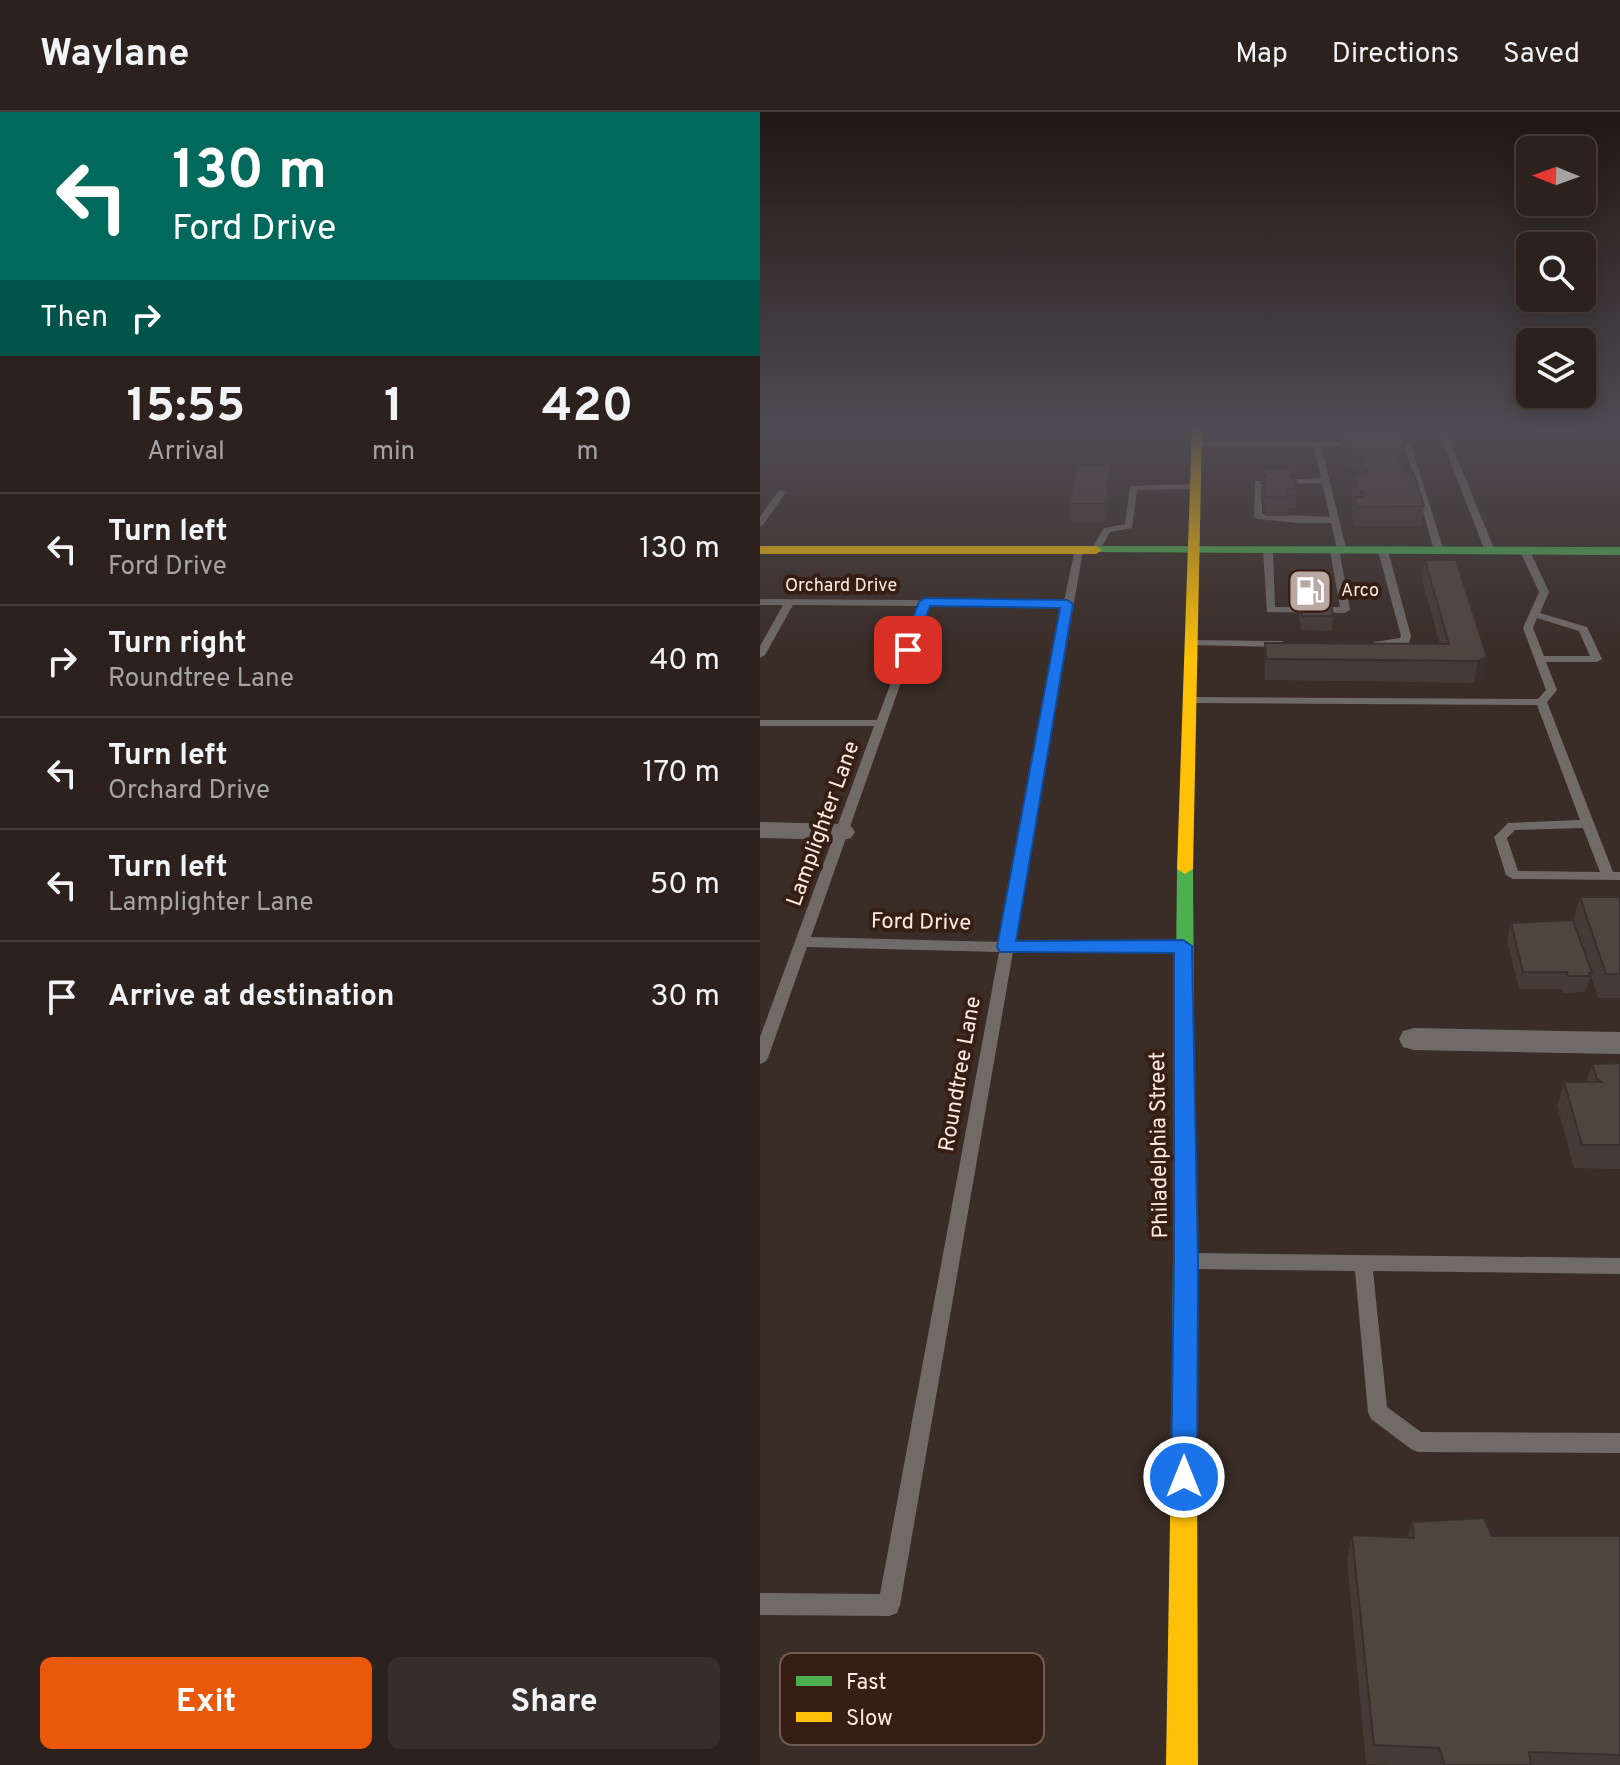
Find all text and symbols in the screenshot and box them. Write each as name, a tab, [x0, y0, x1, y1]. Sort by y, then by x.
text: Waylane	[40, 31, 189, 80]
text: Map	[1235, 37, 1288, 73]
text: Directions	[1332, 37, 1459, 73]
text: Saved	[1503, 37, 1580, 73]
north arrow	[1516, 136, 1596, 216]
map controls	[1516, 136, 1596, 408]
text: 130 m	[172, 138, 327, 208]
icon: left	[40, 144, 144, 248]
text: Ford Drive	[172, 207, 336, 253]
button: search	[1516, 232, 1596, 312]
icon: right	[124, 296, 168, 340]
text: Then	[40, 300, 108, 337]
button: layers	[1516, 328, 1596, 408]
text: 15:55	[127, 378, 245, 438]
text: 1	[384, 378, 403, 438]
text: 420	[542, 378, 633, 438]
text: Arrival	[147, 436, 225, 469]
text: min	[372, 436, 415, 469]
text: m	[577, 436, 599, 469]
text: Turn left	[108, 514, 228, 551]
icon: left	[40, 527, 84, 571]
text: 130 m	[639, 531, 720, 568]
text: Ford Drive	[108, 551, 227, 584]
fuel station icon: Arco	[1286, 567, 1334, 615]
street label: Orchard Drive	[785, 575, 897, 598]
place label: Arco	[1341, 580, 1379, 603]
pin	[874, 616, 942, 684]
text: Turn right	[108, 626, 246, 663]
icon: arrive	[886, 628, 930, 672]
icon: right	[40, 639, 84, 683]
text: 40 m	[650, 643, 720, 680]
text: Roundtree Lane	[108, 663, 294, 696]
text: Turn left	[108, 738, 228, 775]
street label: Lamplighter Lane	[782, 738, 866, 910]
icon: left	[40, 751, 84, 795]
text: 170 m	[642, 755, 720, 792]
text: Orchard Drive	[108, 775, 270, 808]
text: Turn left	[108, 850, 228, 887]
icon: left	[40, 863, 84, 907]
text: 50 m	[650, 867, 720, 904]
text: Lamplighter Lane	[108, 887, 314, 920]
street label: Ford Drive	[871, 909, 971, 937]
icon: arrive	[40, 975, 84, 1019]
text: Arrive at destination	[108, 979, 394, 1016]
text: 30 m	[651, 979, 720, 1016]
street label: Roundtree Lane	[934, 994, 988, 1154]
street label: Philadelphia Street	[1145, 1051, 1175, 1239]
position arrow	[1142, 1435, 1226, 1519]
legend	[780, 1653, 1044, 1745]
button: Exit	[40, 1657, 372, 1749]
button: Share	[388, 1657, 720, 1749]
text: Fast	[846, 1670, 887, 1697]
text: Slow	[846, 1706, 893, 1733]

